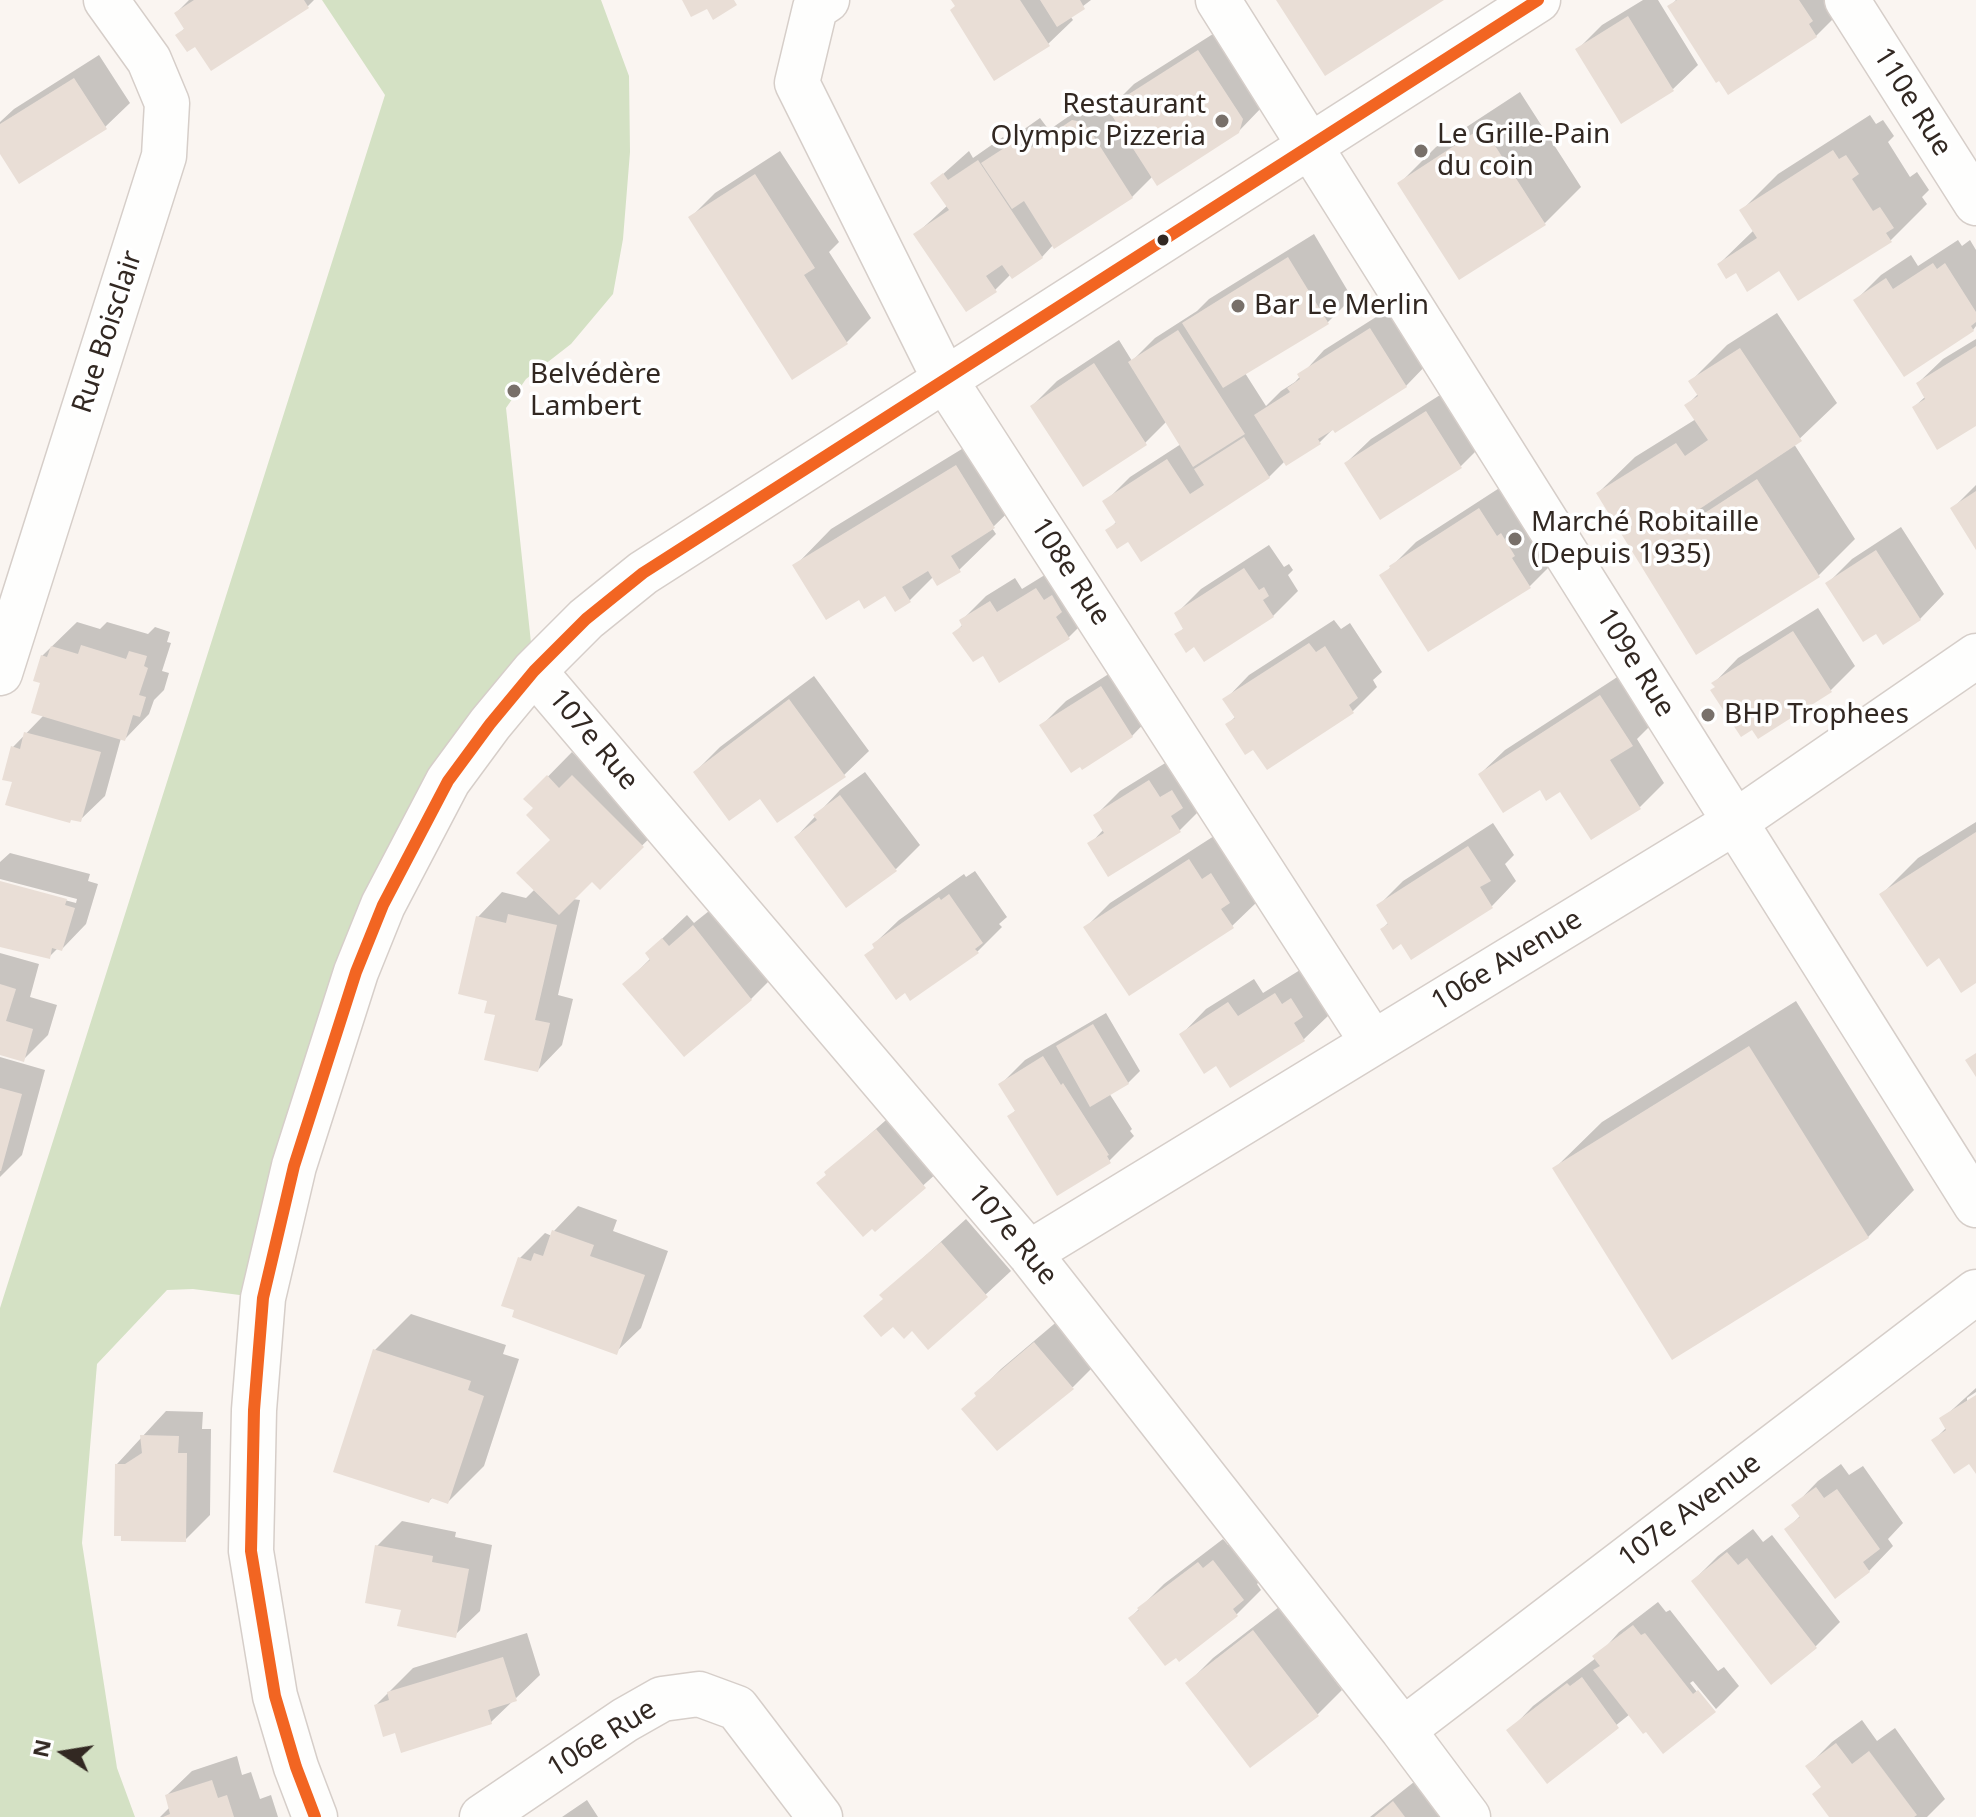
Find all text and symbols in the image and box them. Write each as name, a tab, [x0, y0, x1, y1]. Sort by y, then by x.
street label: 110e Rue	[1866, 42, 1958, 162]
place label: Restaurant Olympic Pizzeria	[991, 88, 1206, 154]
marker: Restaurant Olympic Pizzeria	[1213, 112, 1231, 130]
place label: Le Grille-Pain du coin	[1437, 118, 1610, 184]
marker: Le Grille-Pain du coin	[1412, 142, 1430, 160]
unlabelled marker	[1155, 232, 1171, 248]
street label: Rue Boisclair	[66, 247, 150, 417]
place label: Bar Le Merlin	[1254, 289, 1429, 323]
marker: Bar Le Merlin	[1229, 297, 1247, 315]
place label: Belvédère Lambert	[530, 358, 661, 424]
marker: Belvédère Lambert	[505, 382, 523, 400]
place label: Marché Robitaille (Depuis 1935)	[1531, 506, 1759, 572]
street label: 108e Rue	[1023, 512, 1117, 632]
marker: Marché Robitaille (Depuis 1935)	[1506, 530, 1524, 548]
street label: 109e Rue	[1589, 603, 1681, 723]
street label: 107e Rue	[541, 683, 645, 797]
place label: BHP Trophees	[1724, 698, 1909, 732]
marker: BHP Trophees	[1699, 706, 1717, 724]
street label: 106e Avenue	[1426, 903, 1588, 1019]
street label: 107e Rue	[960, 1178, 1064, 1292]
street label: 107e Avenue	[1612, 1447, 1768, 1575]
street label: 106e Rue	[542, 1693, 662, 1785]
north arrow	[24, 1713, 104, 1793]
text: N	[24, 1736, 57, 1760]

